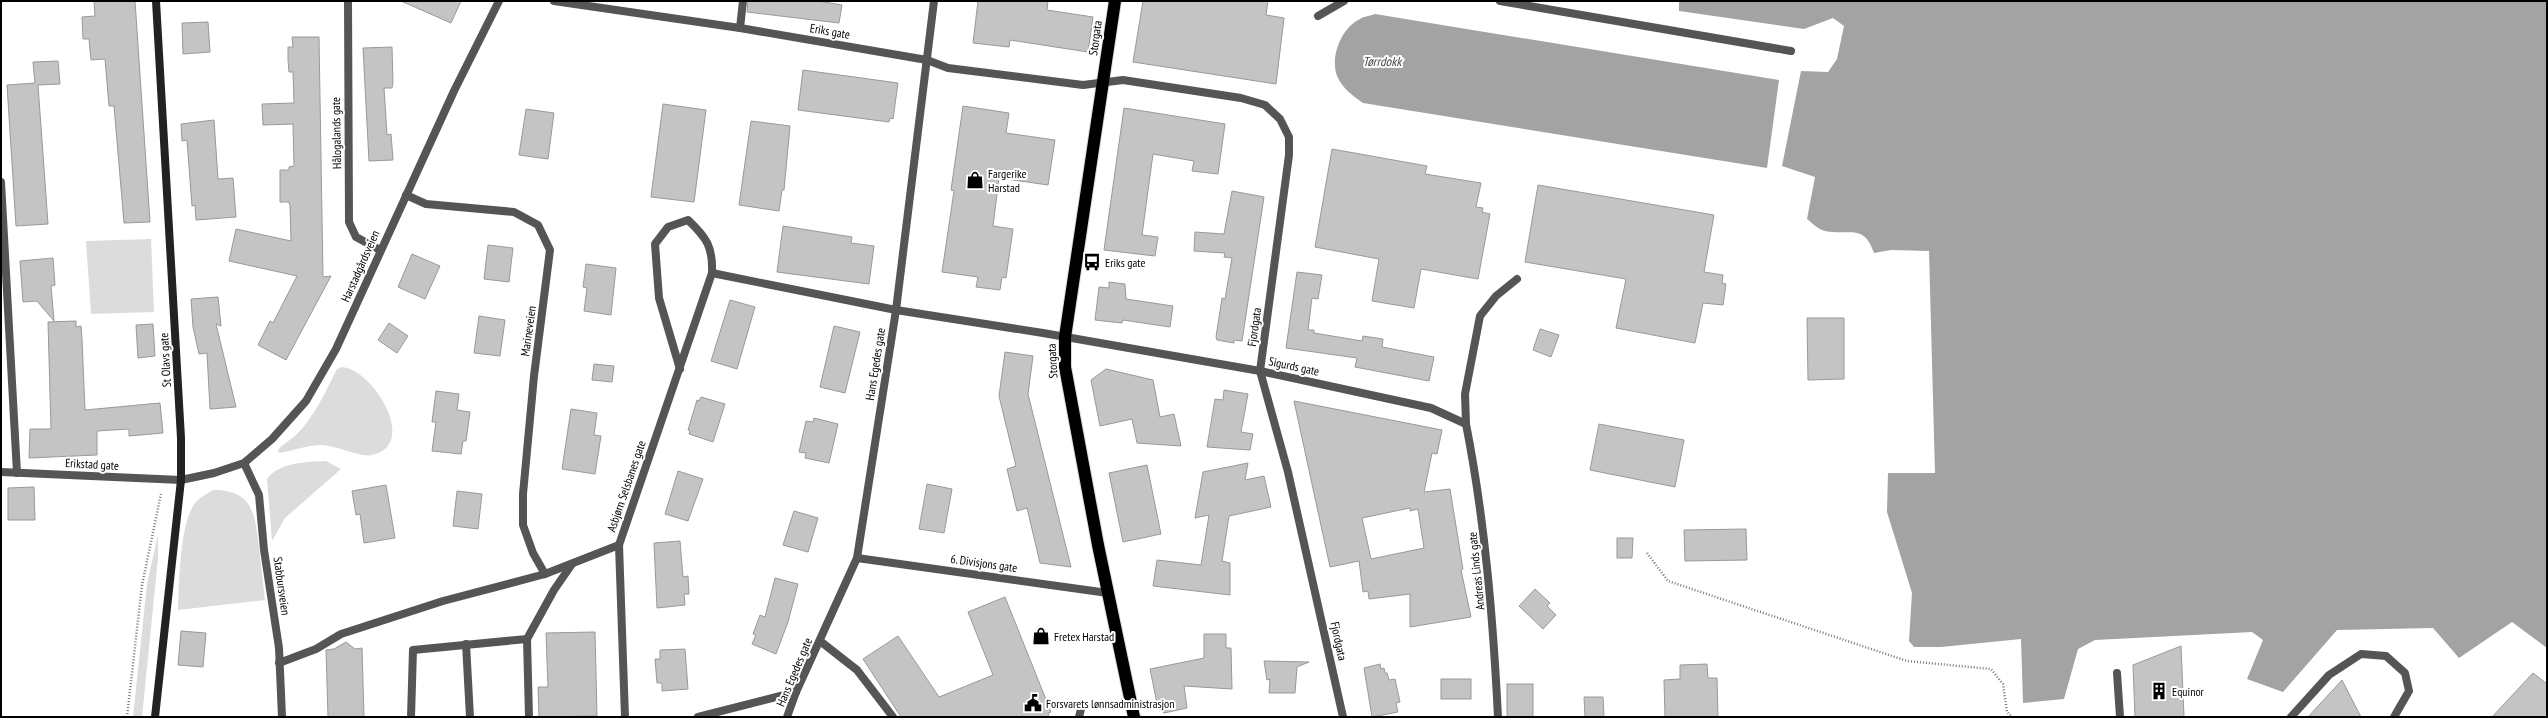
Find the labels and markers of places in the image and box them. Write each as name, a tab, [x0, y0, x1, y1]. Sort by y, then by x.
place label: Fargerike Harstad	[988, 166, 1027, 195]
shop icon: Fargerike Harstad	[965, 170, 985, 190]
bus stop icon: Eriks gate	[1082, 252, 1102, 272]
place label: Eriks gate	[1105, 255, 1145, 270]
shop icon: Fretex Harstad	[1031, 626, 1051, 646]
place label: Fretex Harstad	[1054, 629, 1114, 644]
building icon: Equinor	[2149, 681, 2169, 701]
place label: Equinor	[2172, 684, 2205, 699]
public building icon: Forsvarets lønnsadministrasjon	[1023, 693, 1043, 713]
place label: Forsvarets lønnsadministrasjon	[1046, 696, 1175, 711]

